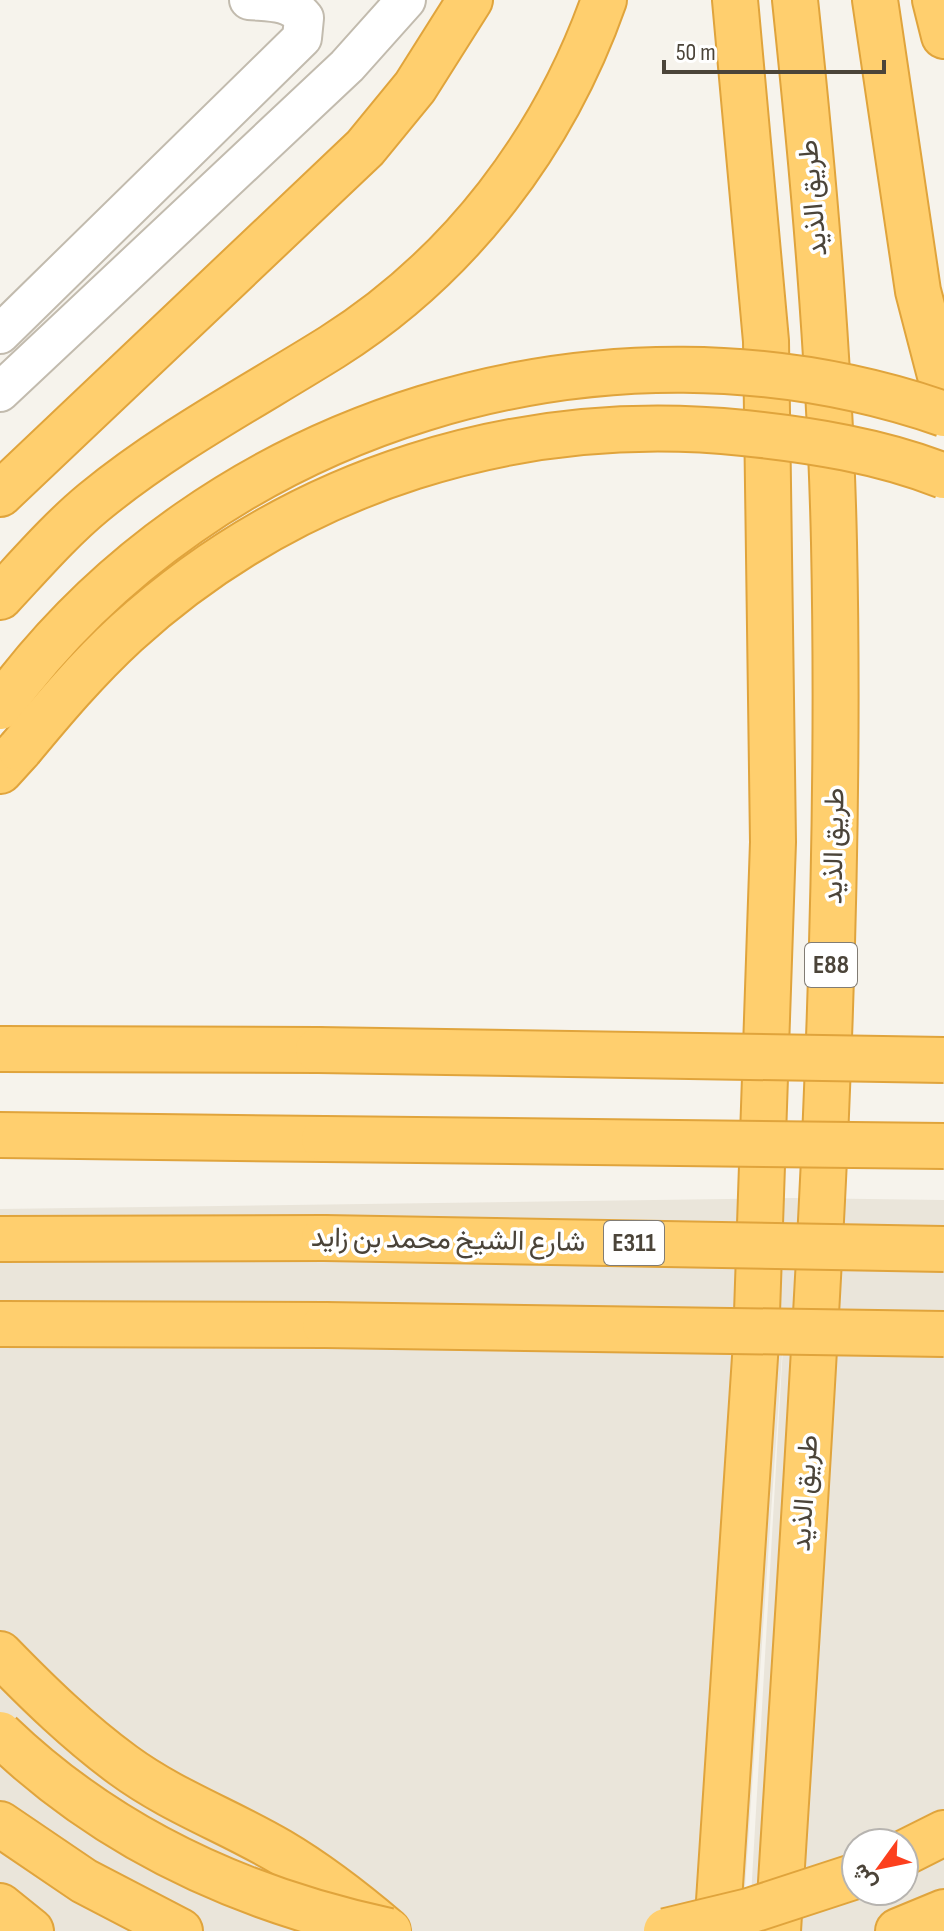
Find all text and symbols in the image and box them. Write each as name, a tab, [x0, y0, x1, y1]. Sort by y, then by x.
scale bar	[664, 24, 884, 74]
text: 50 m	[676, 38, 716, 67]
street label: طريق الذيد	[791, 138, 835, 258]
street label: طريق الذيد	[816, 787, 852, 905]
road number: E88	[805, 943, 857, 987]
street label: شارع الشيخ محمد بن زايد	[310, 1221, 585, 1261]
road number: E311	[604, 1221, 664, 1265]
street label: طريق الذيد	[784, 1434, 826, 1552]
north arrow	[840, 1827, 920, 1907]
text: ش	[846, 1859, 883, 1896]

